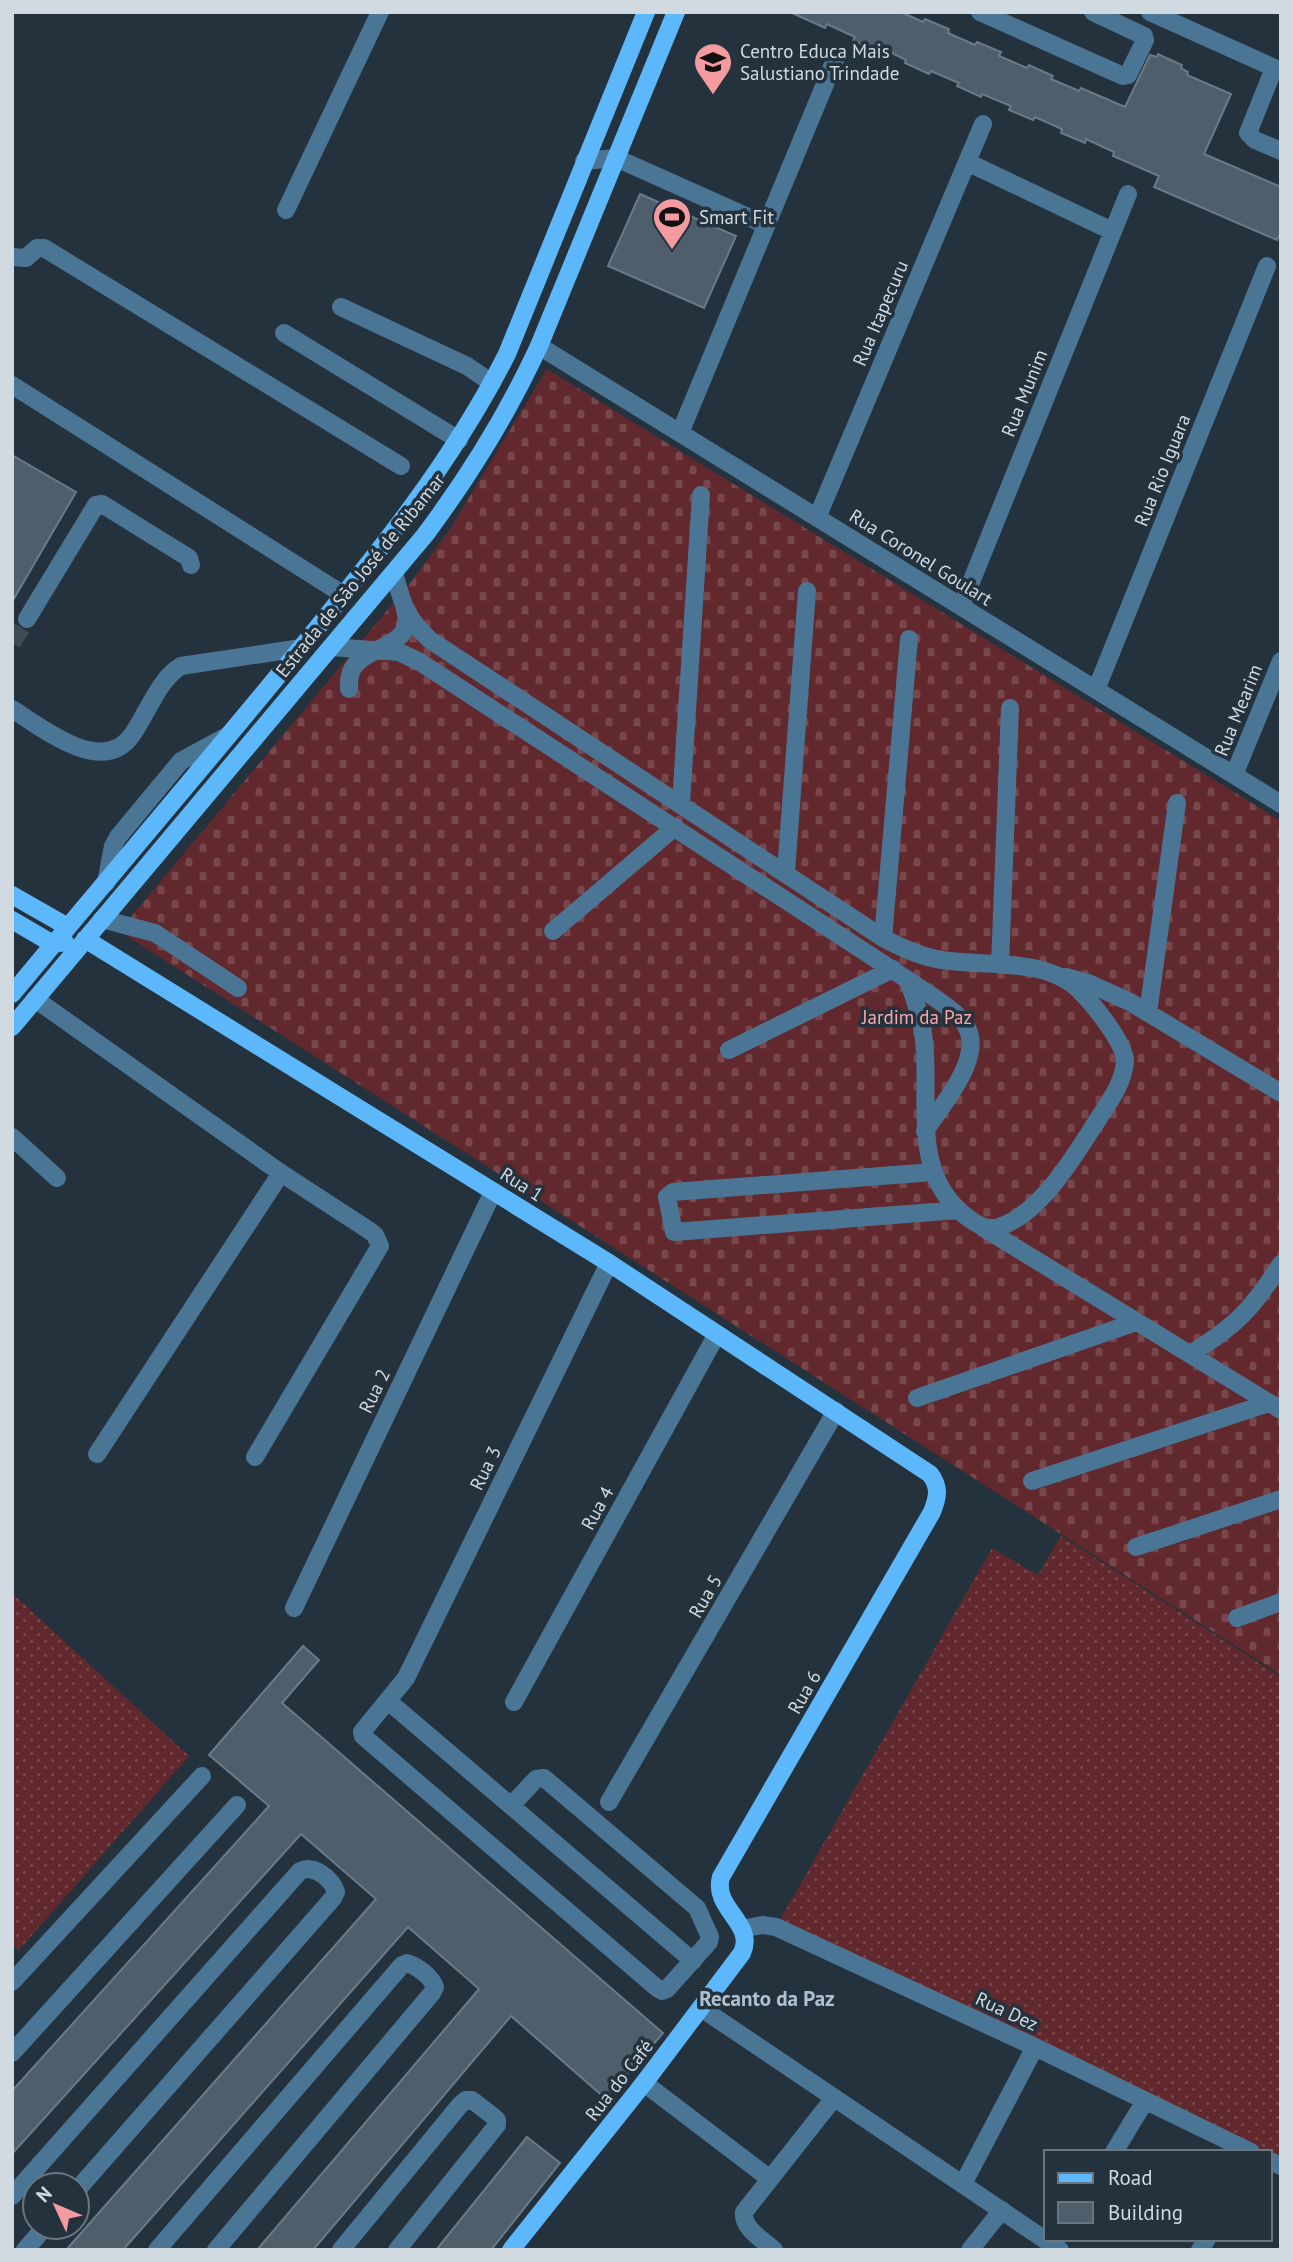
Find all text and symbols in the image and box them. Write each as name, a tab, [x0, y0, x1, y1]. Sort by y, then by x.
place label: Centro Educa Mais Salustiano Trindade	[740, 39, 899, 85]
school or university icon: Centro Educa Mais Salustiano Trindade	[692, 41, 734, 96]
sports icon: Smart Fit	[651, 196, 693, 251]
place label: Smart Fit	[699, 205, 774, 229]
street label: Rua Itapecuru	[847, 257, 913, 369]
street label: Rua Munim	[996, 346, 1052, 440]
street label: Rua Rio Iguara	[1129, 410, 1195, 530]
street label: Estrada de São José de Ribamar	[270, 468, 450, 682]
street label: Rua Coronel Goulart	[845, 503, 997, 611]
street label: Rua Mearim	[1209, 661, 1267, 759]
park label: Jardim da Paz	[861, 1005, 972, 1029]
street label: Rua 1	[496, 1162, 548, 1206]
street label: Rua 2	[353, 1365, 395, 1417]
street label: Rua 3	[464, 1442, 506, 1494]
street label: Rua 4	[575, 1482, 619, 1534]
street label: Rua 5	[683, 1570, 727, 1622]
street label: Rua 6	[782, 1666, 826, 1718]
district label: Recanto da Paz	[699, 1985, 835, 2012]
street label: Rua Dez	[972, 1986, 1042, 2036]
street label: Rua do Café	[580, 2034, 658, 2126]
legend	[1044, 2150, 1272, 2241]
text: Road	[1108, 2164, 1152, 2191]
north arrow	[21, 2171, 91, 2241]
text: N	[31, 2181, 57, 2207]
text: Building	[1108, 2199, 1183, 2226]

